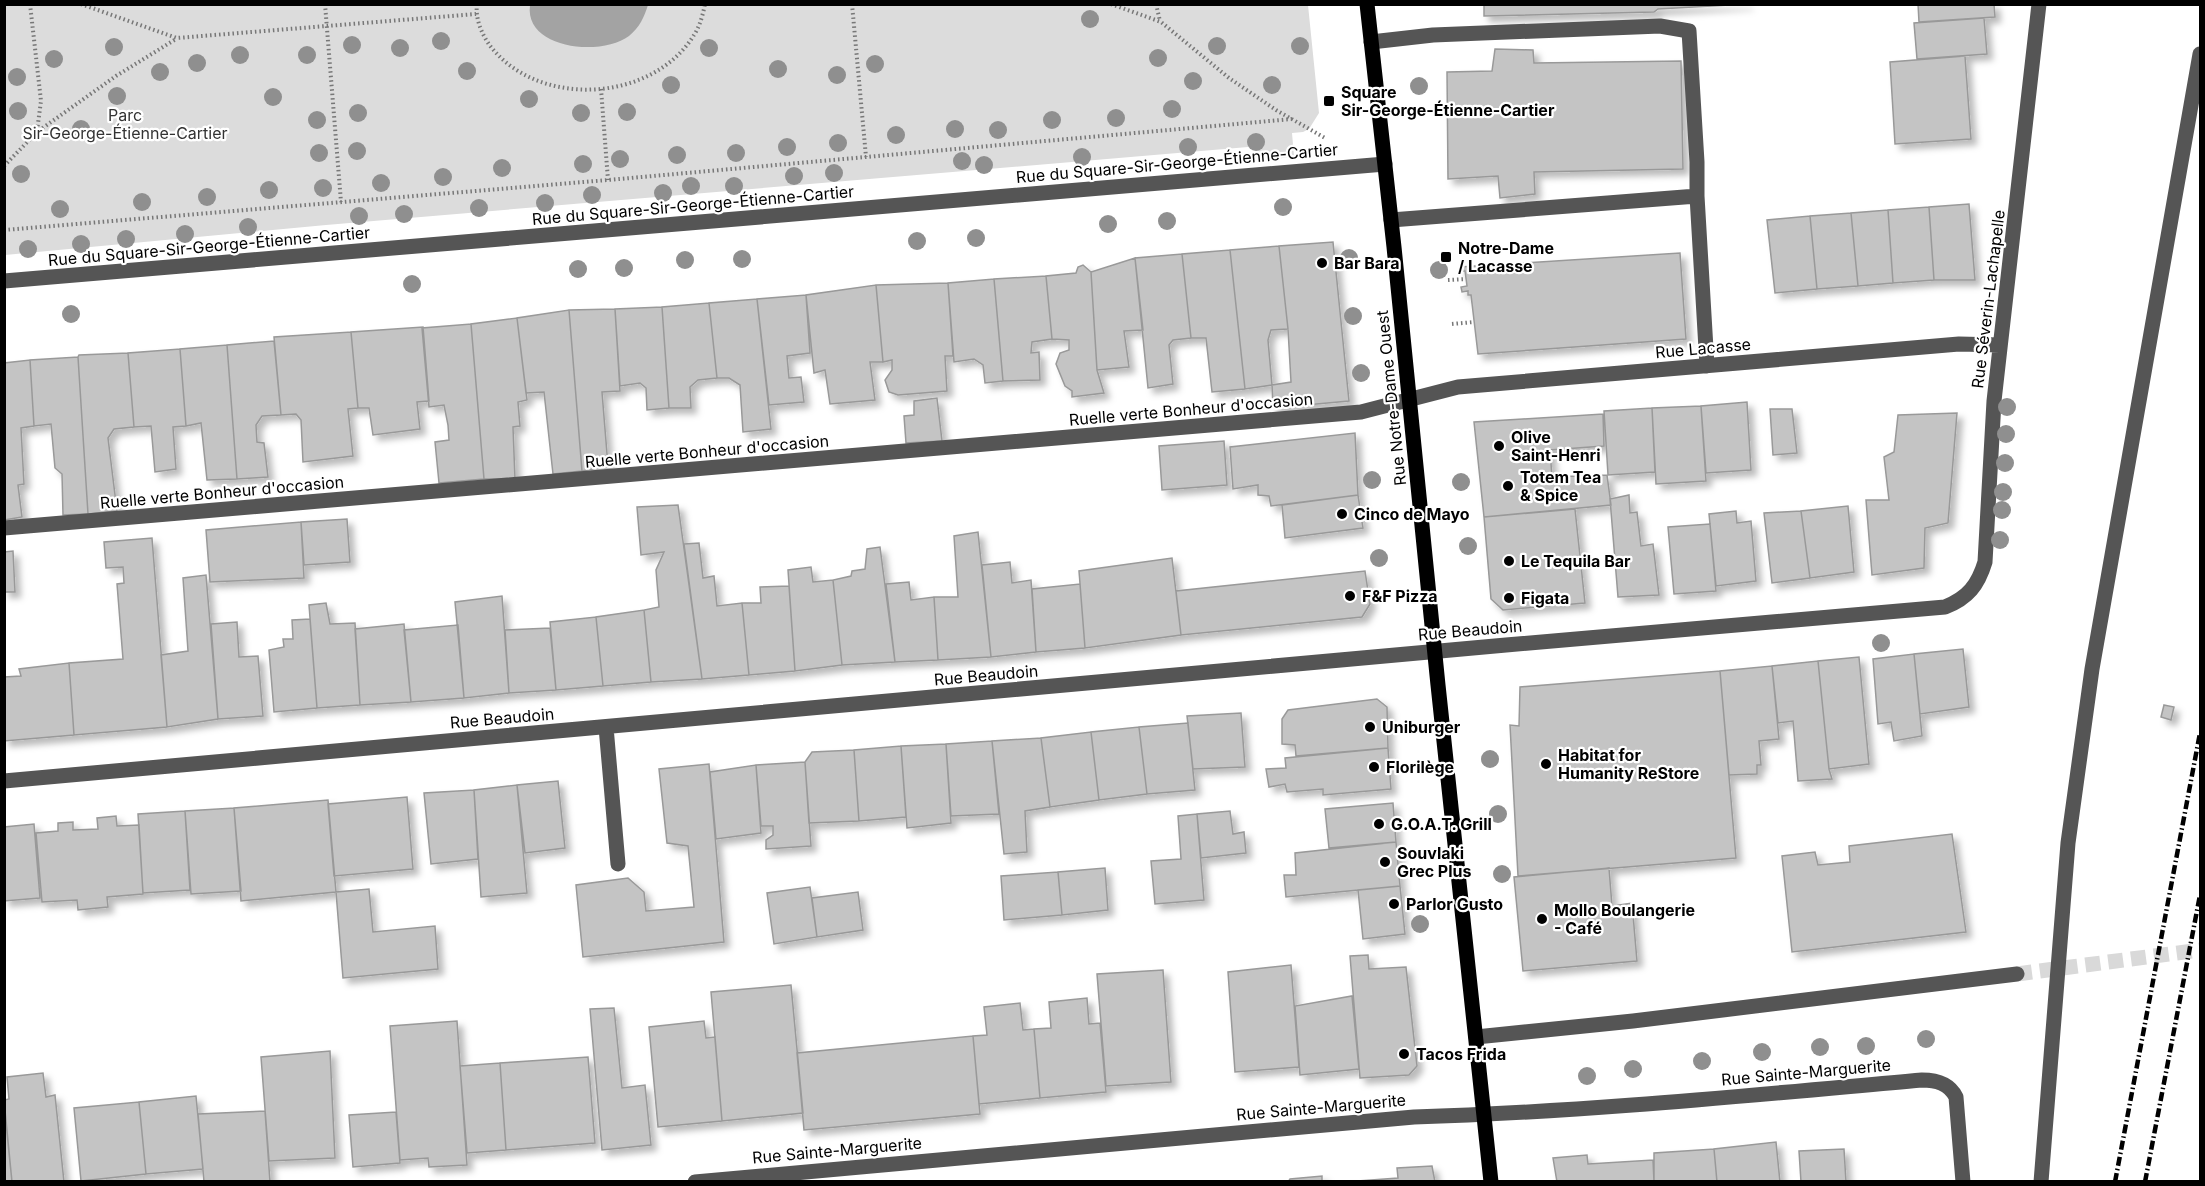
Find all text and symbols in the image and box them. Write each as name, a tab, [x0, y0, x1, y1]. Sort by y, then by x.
place label: Square Sir-George-Étienne-Cartier	[1341, 82, 1555, 120]
marker: Square Sir-George-Étienne-Cartier	[1322, 94, 1336, 108]
park label: Parc Sir-George-Étienne-Cartier	[22, 105, 228, 143]
street label: Rue du Square-Sir-George-Étienne-Cartier	[1015, 139, 1339, 187]
street label: Rue du Square-Sir-George-Étienne-Cartier	[531, 181, 855, 229]
street label: Rue Séverin-Lachapelle	[1967, 209, 2009, 389]
street label: Rue du Square-Sir-George-Étienne-Cartier	[47, 222, 371, 270]
place label: Notre-Dame / Lacasse	[1458, 238, 1554, 276]
marker: Notre-Dame / Lacasse	[1439, 250, 1453, 264]
place label: Bar Bara	[1334, 253, 1400, 273]
marker: Bar Bara	[1315, 256, 1329, 270]
street label: Rue Notre-Dame Ouest	[1372, 309, 1410, 487]
street label: Rue Lacasse	[1654, 334, 1752, 362]
street label: Ruelle verte Bonheur d'occasion	[1068, 388, 1314, 430]
place label: Olive Saint-Henri	[1511, 427, 1601, 465]
street label: Ruelle verte Bonheur d'occasion	[584, 430, 830, 472]
marker: Olive Saint-Henri	[1492, 439, 1506, 453]
place label: Totem Tea & Spice	[1520, 467, 1601, 505]
street label: Ruelle verte Bonheur d'occasion	[99, 471, 345, 513]
marker: Totem Tea & Spice	[1501, 479, 1515, 493]
place label: Cinco de Mayo	[1354, 504, 1470, 524]
marker: Cinco de Mayo	[1335, 507, 1349, 521]
place label: Le Tequila Bar	[1521, 551, 1631, 571]
marker: Le Tequila Bar	[1502, 554, 1516, 568]
place label: F&F Pizza	[1362, 586, 1438, 606]
place label: Figata	[1521, 588, 1569, 608]
marker: F&F Pizza	[1343, 589, 1357, 603]
marker: Figata	[1502, 591, 1516, 605]
street label: Rue Beaudoin	[1417, 615, 1523, 645]
street label: Rue Beaudoin	[933, 660, 1039, 690]
street label: Rue Beaudoin	[449, 703, 555, 733]
place label: Uniburger	[1382, 717, 1461, 737]
marker: Uniburger	[1363, 720, 1377, 734]
place label: Habitat for Humanity ReStore	[1558, 745, 1699, 783]
place label: Florilège	[1386, 757, 1454, 777]
marker: Habitat for Humanity ReStore	[1539, 757, 1553, 771]
marker: Florilège	[1367, 760, 1381, 774]
place label: G.O.A.T. Grill	[1391, 814, 1492, 834]
marker: G.O.A.T. Grill	[1372, 817, 1386, 831]
place label: Souvlaki Grec Plus	[1397, 843, 1472, 881]
marker: Souvlaki Grec Plus	[1378, 855, 1392, 869]
place label: Parlor Gusto	[1406, 894, 1503, 914]
marker: Parlor Gusto	[1387, 897, 1401, 911]
place label: Mollo Boulangerie - Café	[1554, 900, 1695, 938]
marker: Mollo Boulangerie - Café	[1535, 912, 1549, 926]
place label: Tacos Frida	[1416, 1044, 1506, 1064]
marker: Tacos Frida	[1397, 1047, 1411, 1061]
street label: Rue Sainte-Marguerite	[1720, 1055, 1892, 1089]
street label: Rue Sainte-Marguerite	[1235, 1090, 1407, 1124]
street label: Rue Sainte-Marguerite	[751, 1133, 923, 1167]

